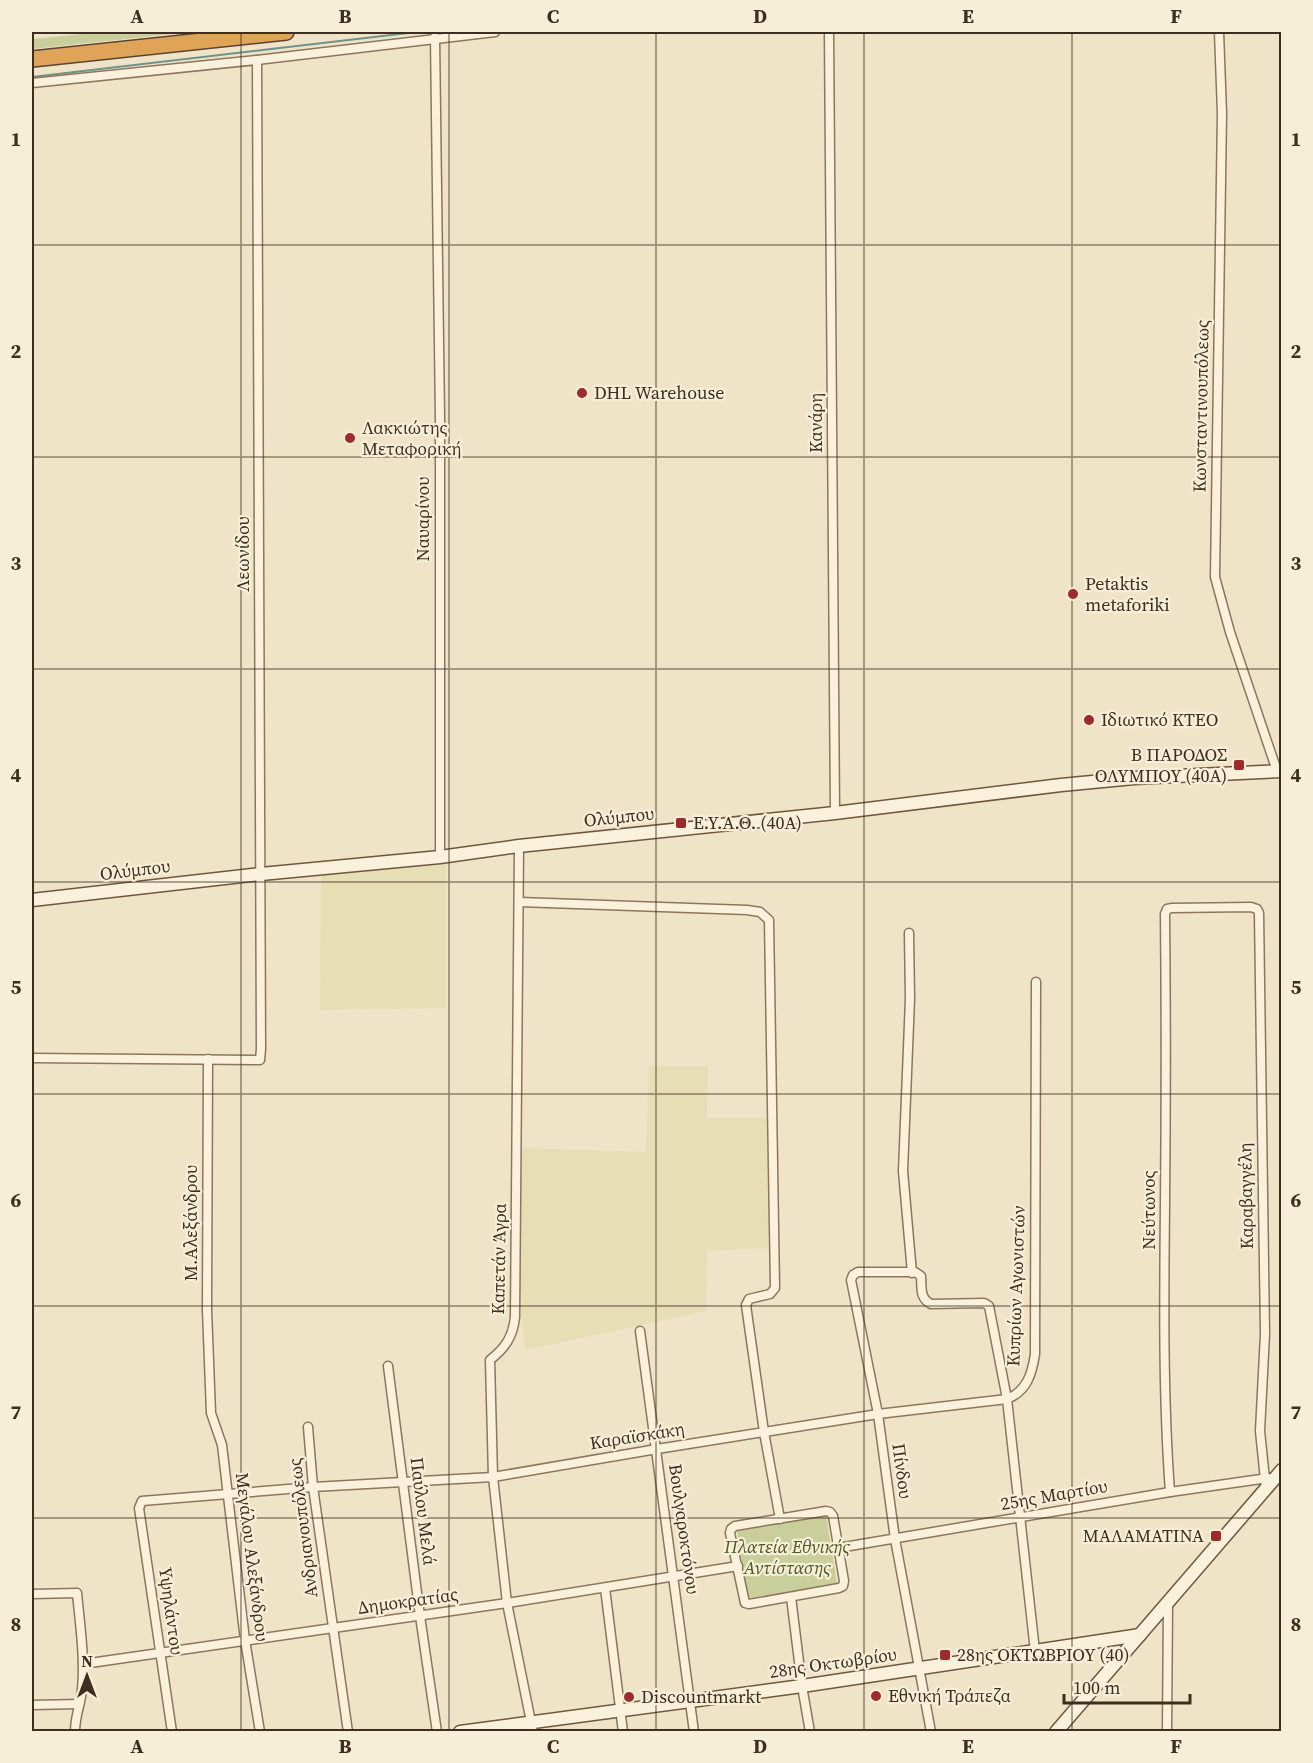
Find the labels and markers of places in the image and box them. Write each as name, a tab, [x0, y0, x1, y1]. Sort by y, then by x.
place label: DHL Warehouse	[594, 380, 724, 405]
marker: DHL Warehouse	[575, 386, 589, 400]
place label: Λακκιώτης Μεταφορική	[362, 415, 461, 461]
marker: Λακκιώτης Μεταφορική	[343, 431, 357, 445]
place label: Petaktis metaforiki	[1085, 571, 1170, 617]
marker: Petaktis metaforiki	[1066, 587, 1080, 601]
place label: Ιδιωτικό ΚΤΕΟ	[1101, 707, 1218, 732]
marker: Ιδιωτικό ΚΤΕΟ	[1082, 713, 1096, 727]
place label: Β ΠΑΡΟΔΟΣ ΟΛΥΜΠΟΥ (40Α)	[1095, 742, 1227, 788]
marker: Β ΠΑΡΟΔΟΣ ΟΛΥΜΠΟΥ (40Α)	[1232, 758, 1246, 772]
place label: Ε.Υ.Α.Θ. (40Α)	[693, 810, 802, 835]
marker: Ε.Υ.Α.Θ. (40Α)	[674, 816, 688, 830]
place label: ΜΑΛΑΜΑΤΙΝΑ	[1083, 1523, 1204, 1548]
marker: ΜΑΛΑΜΑΤΙΝΑ	[1209, 1529, 1223, 1543]
place label: 28ης ΟΚΤΩΒΡΙΟΥ (40)	[957, 1642, 1130, 1667]
marker: 28ης ΟΚΤΩΒΡΙΟΥ (40)	[938, 1648, 952, 1662]
place label: Εθνική Τράπεζα	[888, 1683, 1011, 1708]
place label: Discountmarkt	[641, 1684, 761, 1709]
marker: Εθνική Τράπεζα	[869, 1689, 883, 1703]
marker: Discountmarkt	[622, 1690, 636, 1704]

